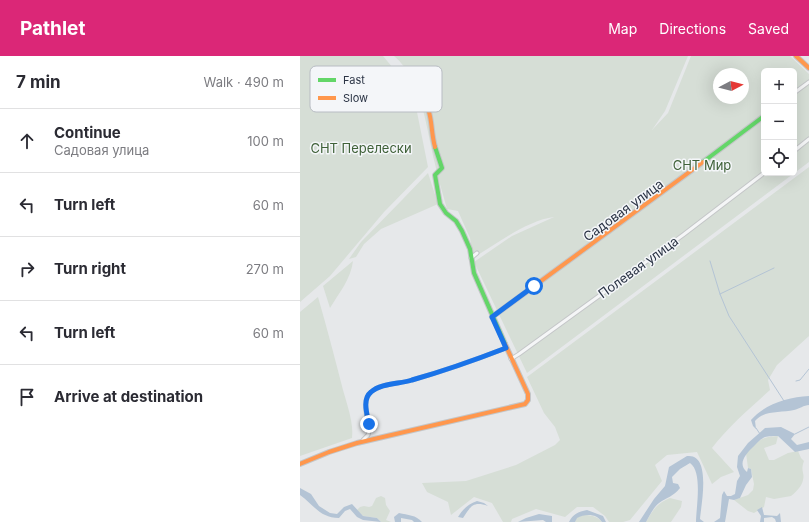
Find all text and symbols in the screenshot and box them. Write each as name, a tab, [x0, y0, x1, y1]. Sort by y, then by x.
text: Pathlet	[20, 17, 85, 40]
text: Map	[608, 20, 637, 37]
text: Directions	[659, 20, 726, 37]
text: Saved	[748, 20, 789, 37]
legend	[310, 66, 442, 112]
north arrow	[713, 68, 749, 104]
map controls	[761, 68, 797, 176]
button: +	[761, 68, 797, 104]
text: 7 min	[16, 72, 61, 92]
text: Fast	[343, 73, 365, 87]
text: Walk · 490 m	[204, 74, 284, 90]
text: Slow	[343, 91, 368, 105]
button: −	[761, 104, 797, 140]
text: Continue	[54, 123, 121, 142]
icon: ahead	[16, 130, 38, 152]
text: 100 m	[247, 133, 284, 149]
park label: СНТ Перелески	[310, 140, 412, 156]
button: locate	[761, 140, 797, 176]
text: Садовая улица	[54, 142, 149, 158]
park label: СНТ Мир	[673, 157, 731, 173]
street label: Садовая улица	[580, 176, 666, 244]
icon: left	[16, 194, 38, 216]
text: Turn left	[54, 195, 115, 214]
text: 60 m	[253, 197, 284, 213]
street label: Полевая улица	[595, 233, 681, 301]
icon: right	[16, 258, 38, 280]
text: Turn right	[54, 259, 126, 278]
text: 270 m	[246, 261, 284, 277]
route start	[525, 277, 543, 295]
icon: left	[16, 322, 38, 344]
text: Turn left	[54, 323, 115, 342]
text: 60 m	[253, 325, 284, 341]
icon: arrive	[16, 386, 38, 408]
text: Arrive at destination	[54, 387, 203, 406]
route end	[360, 415, 378, 433]

